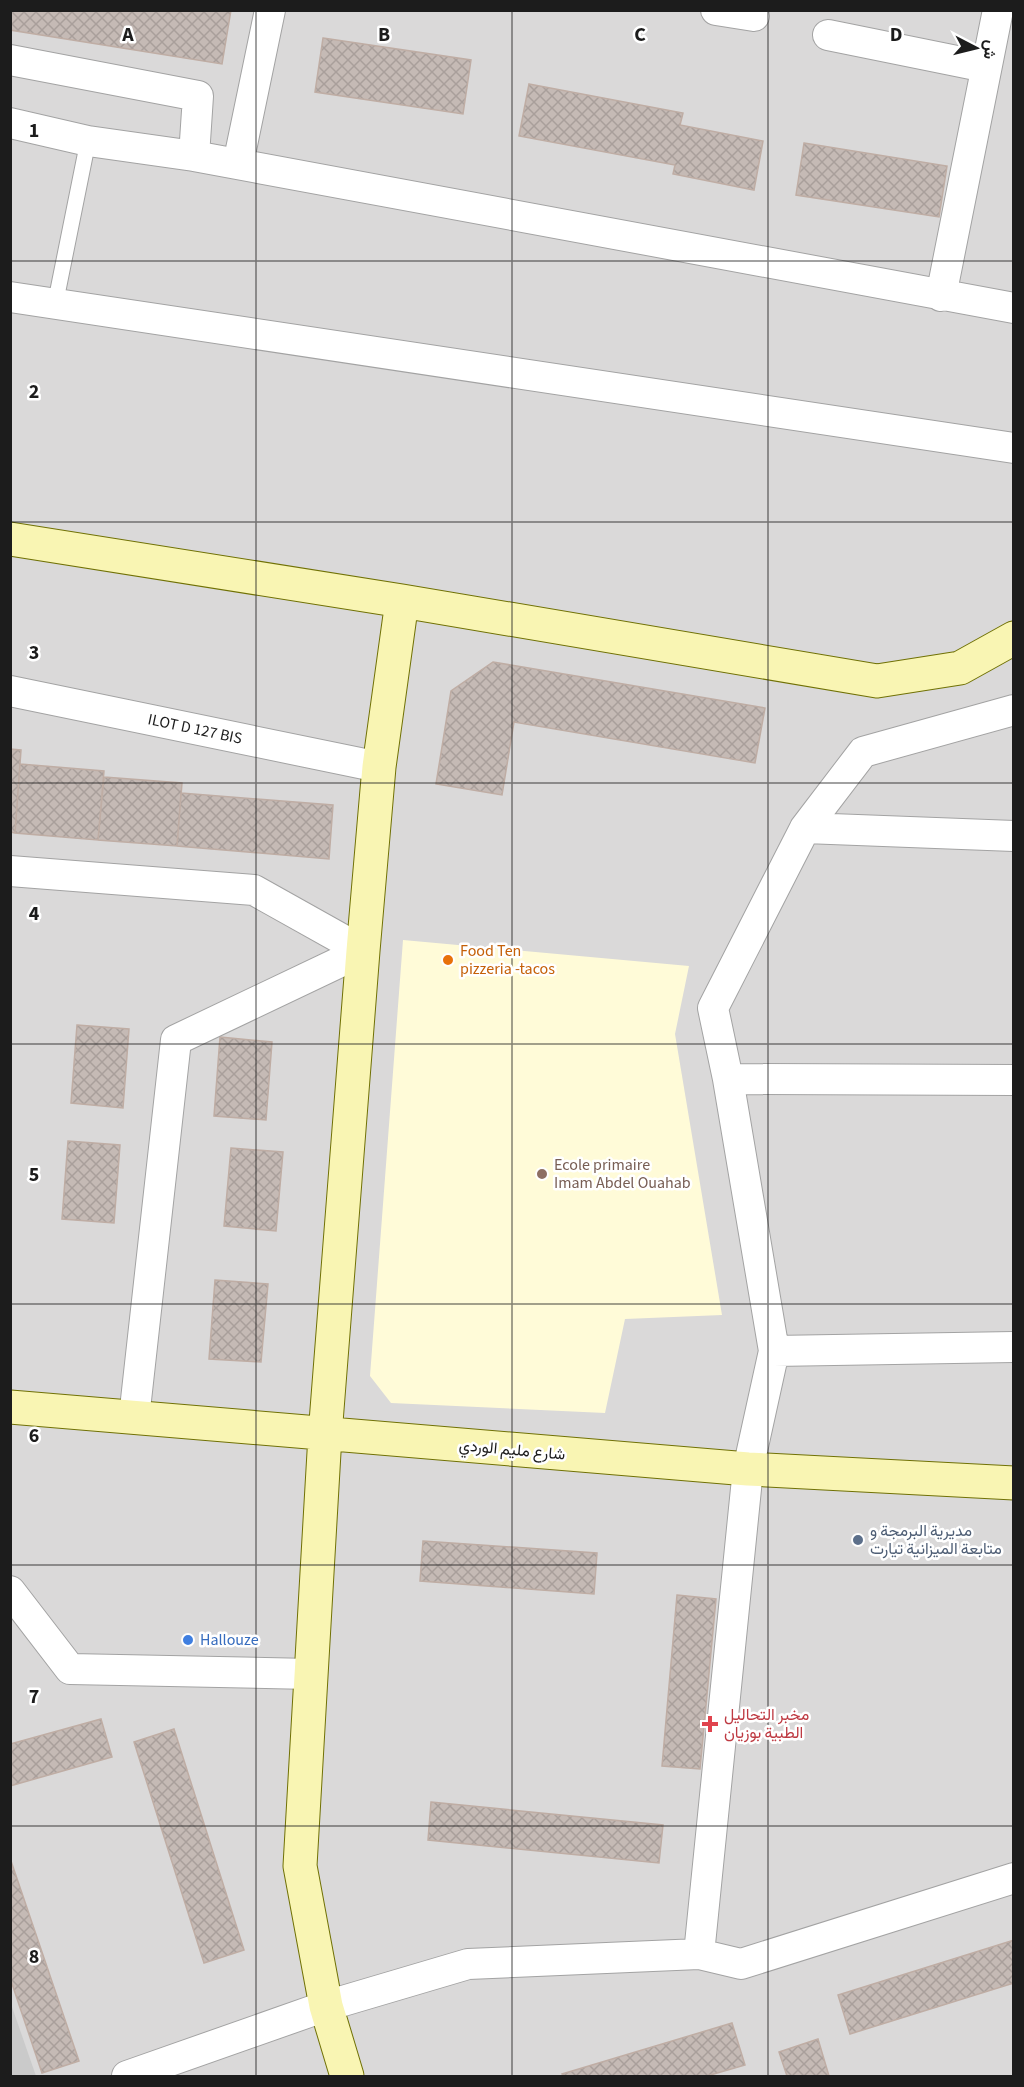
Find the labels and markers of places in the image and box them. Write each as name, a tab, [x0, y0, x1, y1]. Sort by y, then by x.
place label: Food Ten pizzeria -tacos	[460, 940, 555, 980]
marker: Food Ten pizzeria -tacos	[441, 953, 455, 967]
place label: Ecole primaire Imam Abdel Ouahab	[554, 1154, 691, 1194]
marker: Ecole primaire Imam Abdel Ouahab	[535, 1167, 549, 1181]
place label: مديرية البرمجة و متابعة الميزانية تيارت	[870, 1520, 1002, 1560]
marker: مديرية البرمجة و متابعة الميزانية تيارت	[851, 1533, 865, 1547]
place label: Hallouze	[200, 1629, 259, 1651]
marker: Hallouze	[181, 1633, 195, 1647]
place label: مخبر التحاليل الطبية بوزيان	[724, 1704, 809, 1744]
marker: مخبر التحاليل الطبية بوزيان	[701, 1715, 719, 1733]

